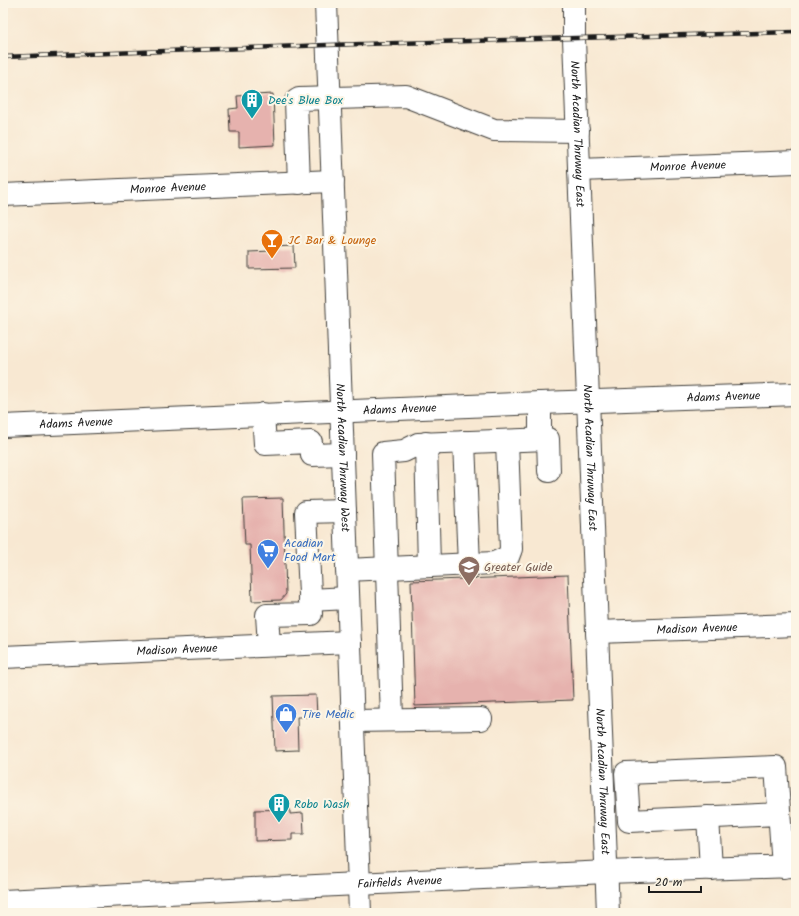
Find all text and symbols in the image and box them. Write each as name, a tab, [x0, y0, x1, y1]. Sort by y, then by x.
street label: North Acadian Thruway East	[565, 60, 590, 208]
building icon: Dee's Blue Box	[239, 87, 265, 120]
place label: Dee's Blue Box	[268, 91, 344, 110]
street label: Monroe Avenue	[649, 155, 727, 177]
street label: Monroe Avenue	[129, 177, 207, 199]
bar icon: JC Bar & Lounge	[259, 227, 285, 260]
place label: JC Bar & Lounge	[288, 231, 377, 250]
street label: North Acadian Thruway West	[331, 383, 355, 533]
street label: North Acadian Thruway East	[578, 384, 603, 532]
street label: Adams Avenue	[686, 386, 761, 407]
street label: Adams Avenue	[362, 398, 438, 420]
street label: Adams Avenue	[39, 412, 114, 434]
place label: Acadian Food Mart	[284, 534, 336, 567]
supermarket icon: Acadian Food Mart	[255, 537, 281, 570]
school or university icon: Greater Guide	[456, 554, 482, 587]
place label: Greater Guide	[484, 558, 553, 577]
street label: Madison Avenue	[656, 618, 738, 639]
street label: Madison Avenue	[136, 638, 218, 661]
shop icon: Tire Medic	[273, 701, 299, 734]
place label: Tire Medic	[302, 705, 355, 724]
street label: North Acadian Thruway East	[591, 708, 615, 855]
building icon: Robo Wash	[266, 791, 292, 824]
place label: Robo Wash	[294, 795, 350, 814]
scale bar	[649, 868, 701, 894]
street label: Fairfields Avenue	[357, 870, 443, 893]
text: 20 m	[655, 873, 683, 892]

